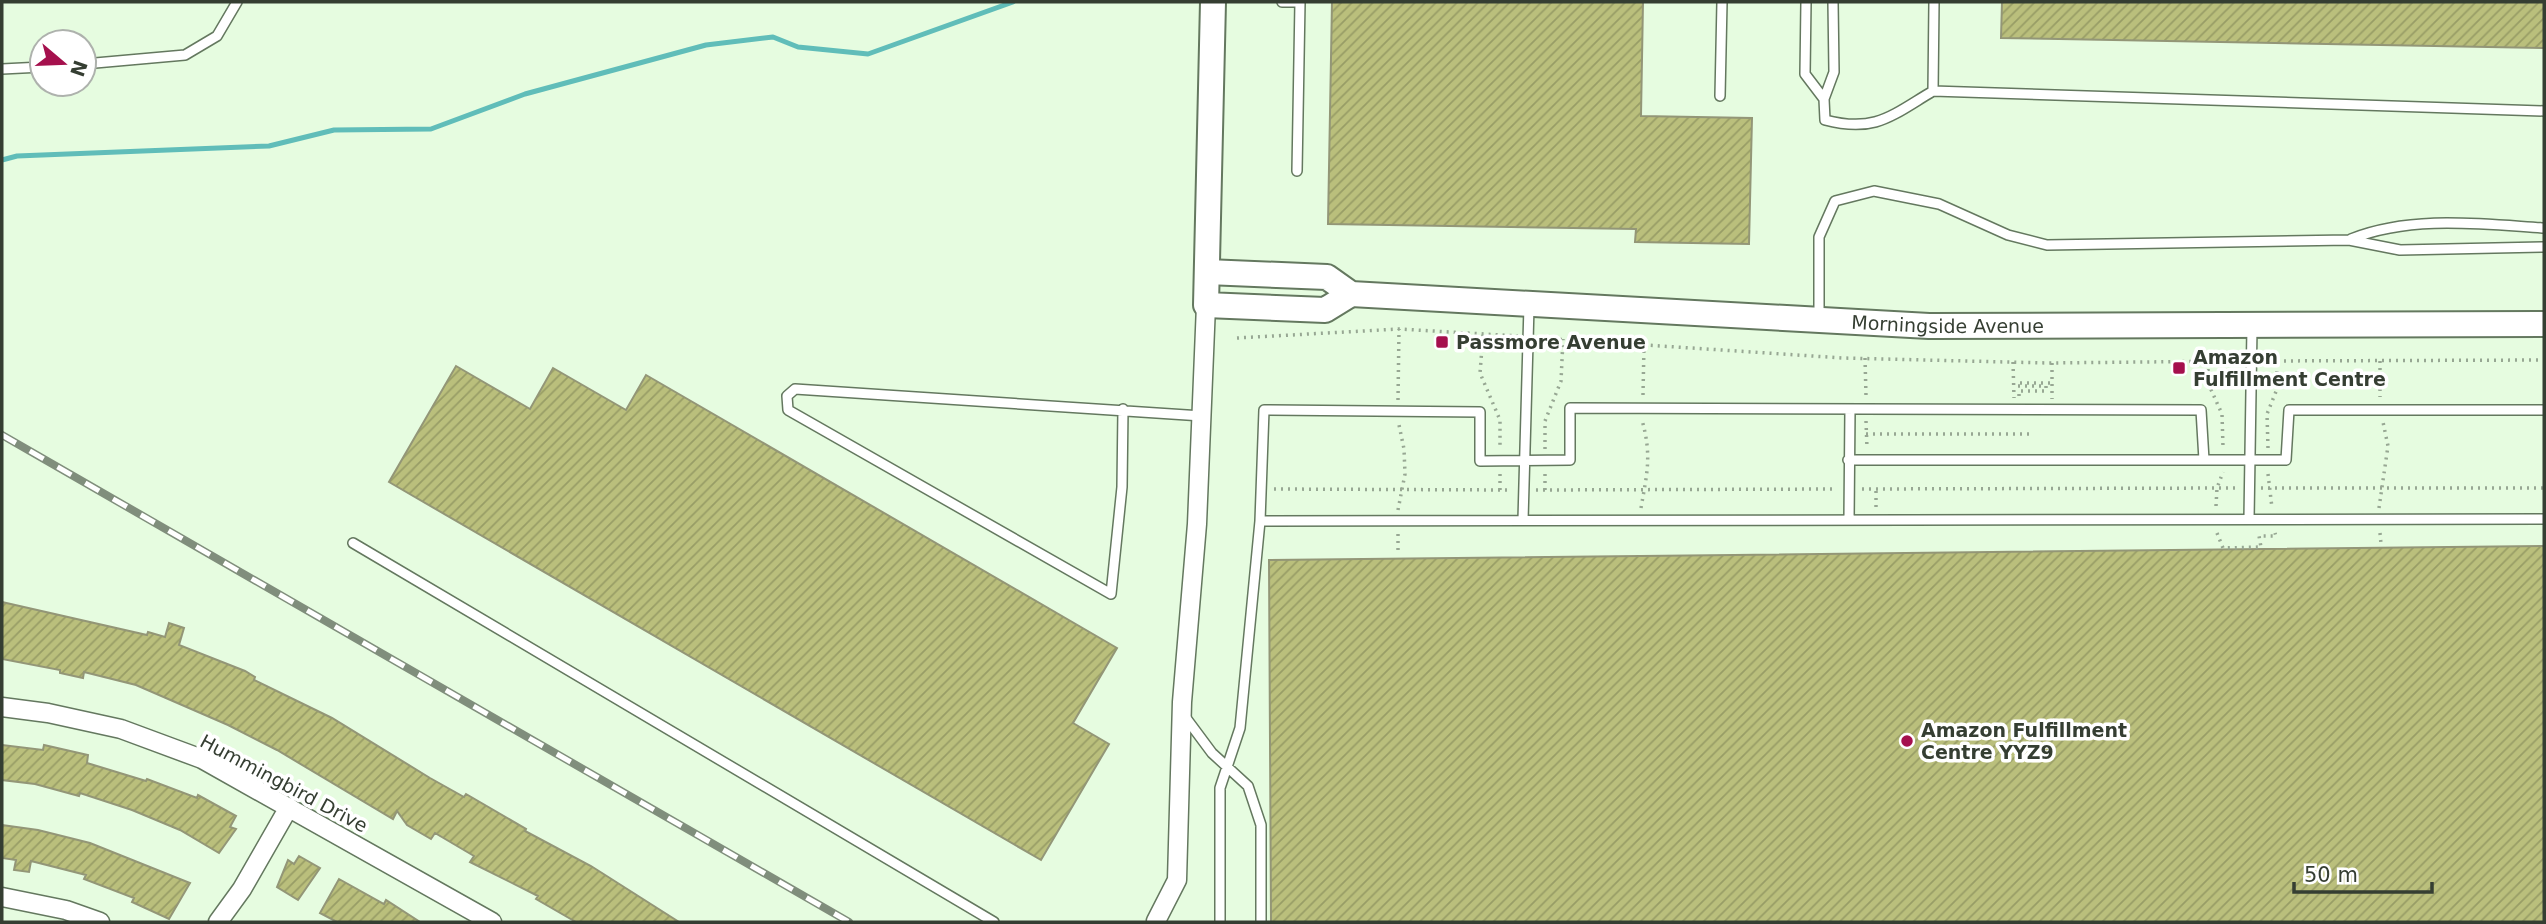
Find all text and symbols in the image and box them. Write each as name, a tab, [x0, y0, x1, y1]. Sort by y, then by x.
north arrow	[28, 28, 98, 98]
text: N	[66, 57, 92, 80]
street label: Morningside Avenue	[1851, 311, 2044, 337]
place label: Passmore Avenue	[1456, 331, 1646, 353]
marker: Passmore Avenue	[1434, 334, 1450, 350]
place label: Amazon Fulfillment Centre	[2193, 346, 2386, 390]
marker: Amazon Fulfillment Centre	[2171, 360, 2187, 376]
place label: Amazon Fulfillment Centre YYZ9	[1921, 719, 2127, 763]
street label: Hummingbird Drive	[197, 730, 371, 836]
marker: Amazon Fulfillment Centre YYZ9	[1899, 733, 1915, 749]
scale bar	[2294, 850, 2432, 894]
text: 50 m	[2304, 863, 2358, 887]

